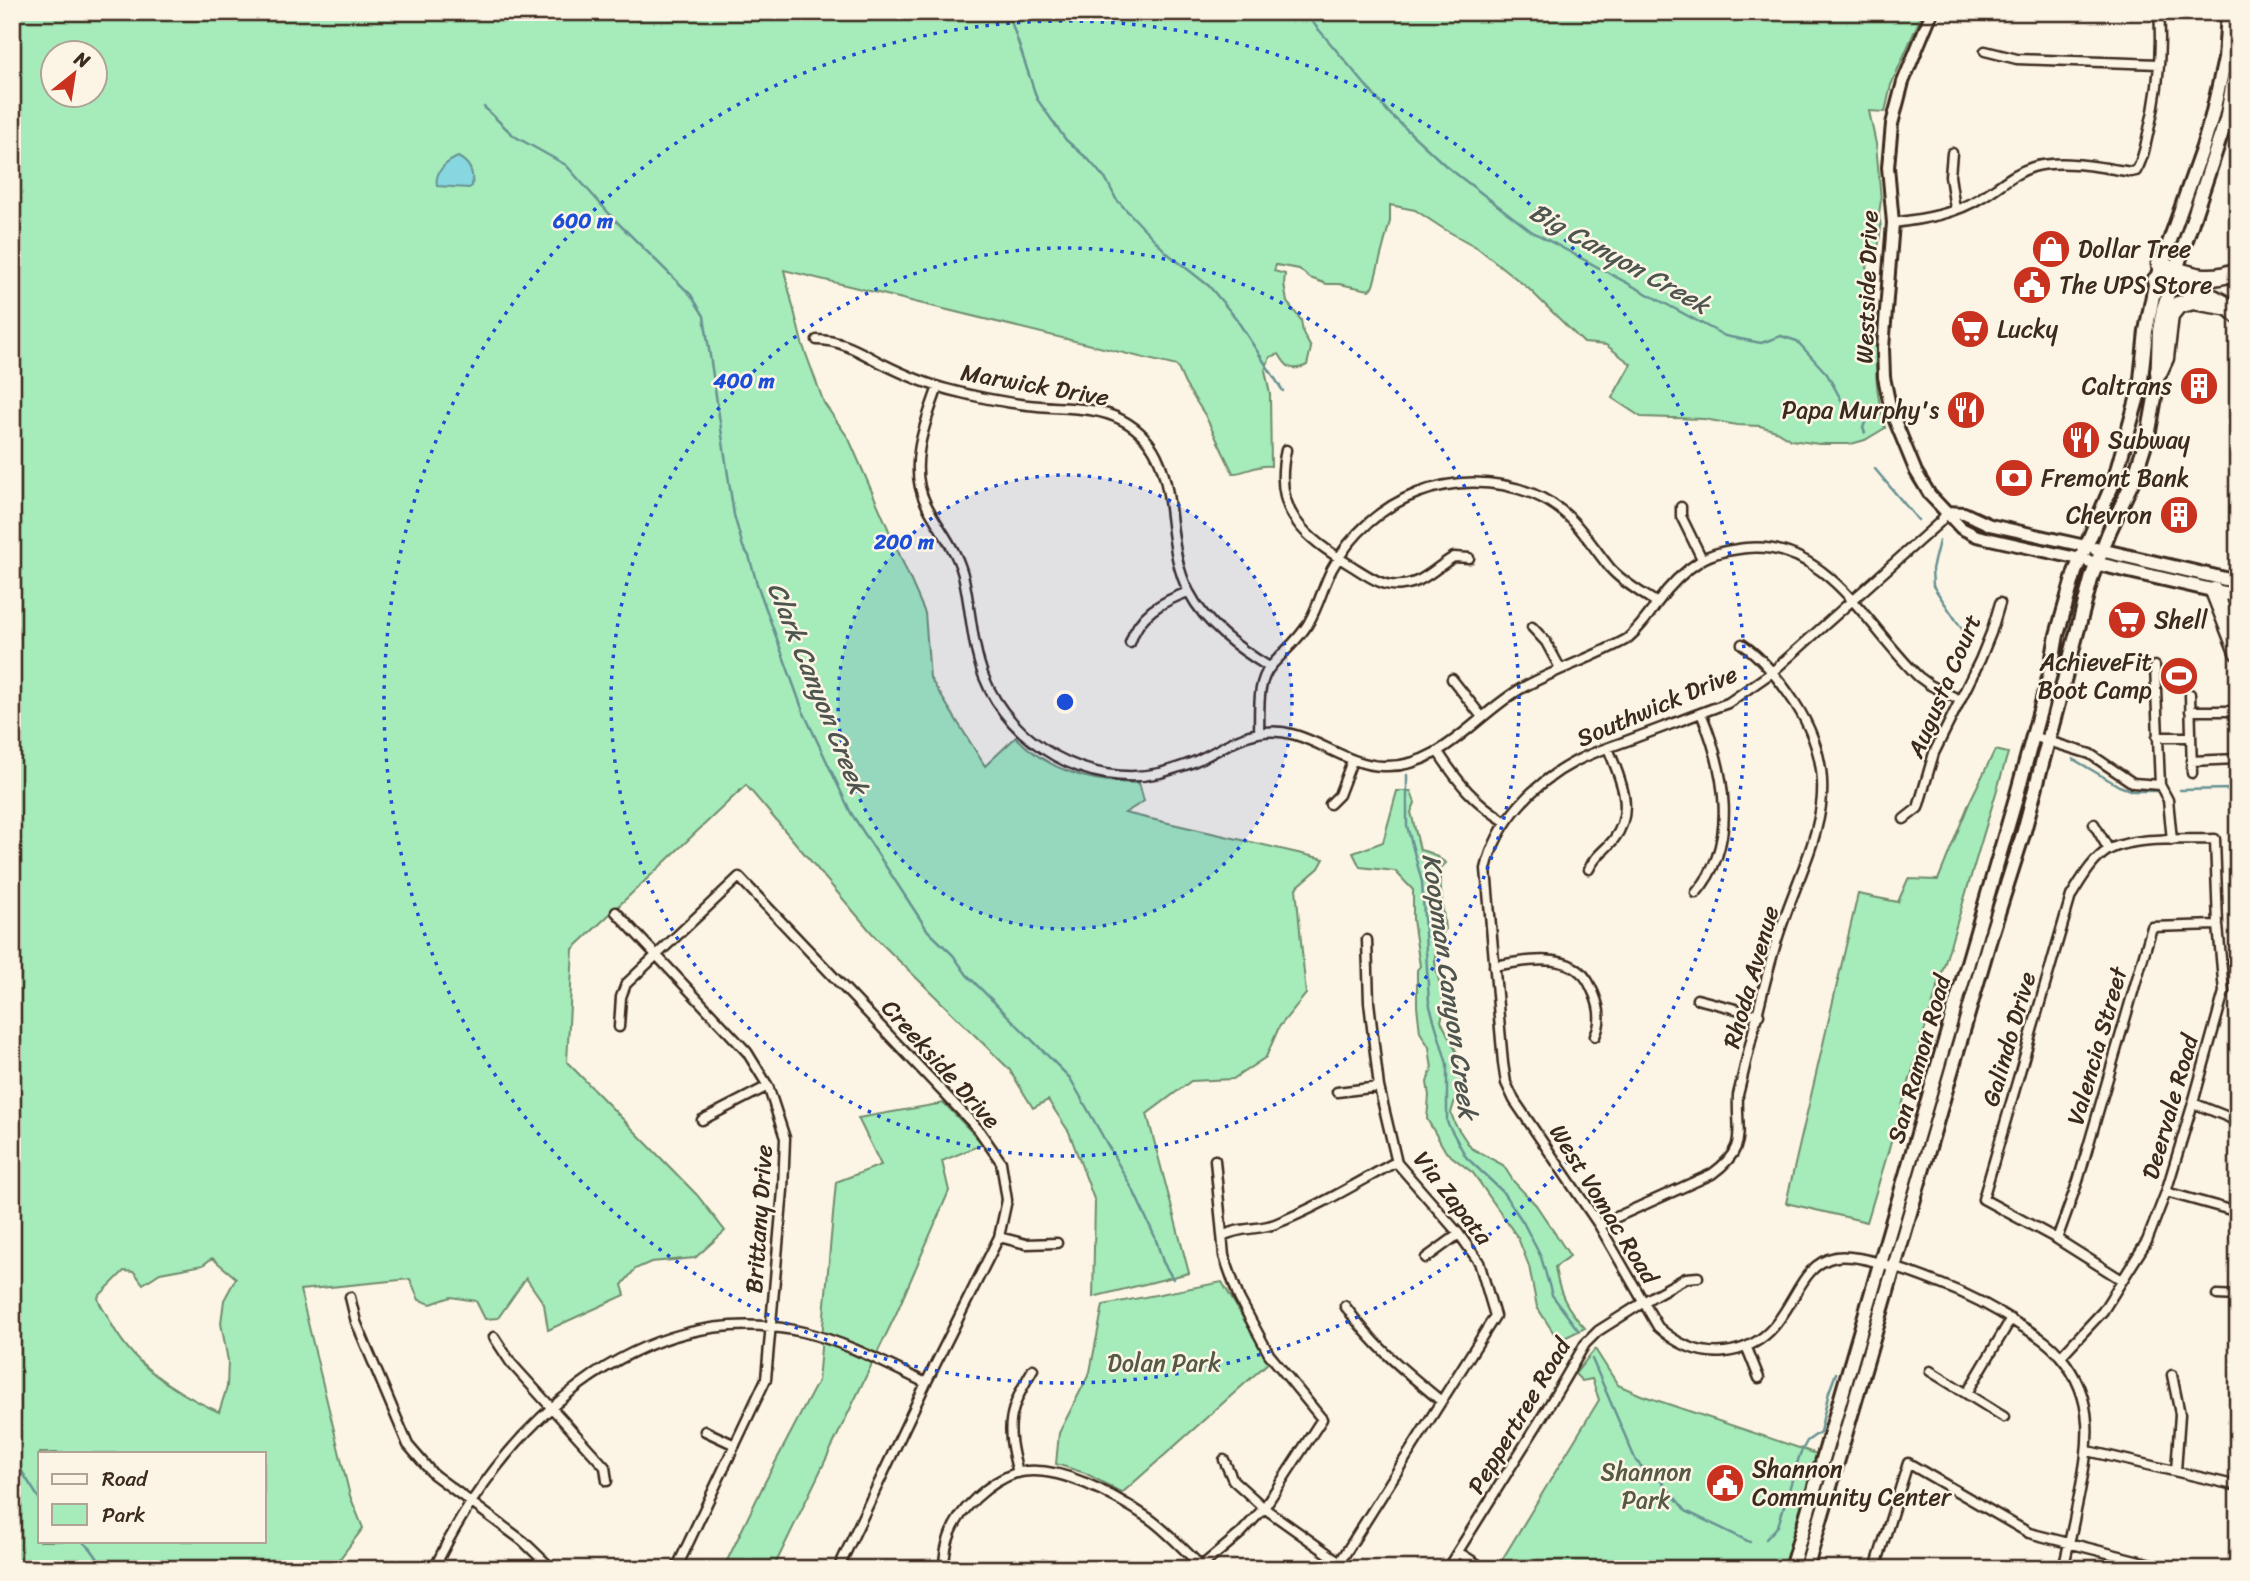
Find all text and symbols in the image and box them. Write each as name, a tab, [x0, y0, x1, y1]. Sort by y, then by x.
north arrow	[38, 38, 108, 108]
text: N	[67, 42, 97, 78]
water label: Big Canyon Creek	[1521, 189, 1721, 328]
text: 600 m	[552, 202, 614, 240]
street label: Westside Drive	[1843, 210, 1891, 364]
shop icon: Dollar Tree	[2030, 228, 2072, 270]
place label: Dollar Tree	[2078, 228, 2191, 270]
public building icon: The UPS Store	[2011, 264, 2053, 306]
place label: The UPS Store	[2059, 264, 2212, 306]
supermarket icon: Lucky	[1949, 308, 1991, 350]
place label: Lucky	[1997, 308, 2059, 350]
street label: Marwick Drive	[958, 351, 1112, 419]
text: 400 m	[712, 362, 775, 400]
place label: Caltrans	[2082, 365, 2172, 407]
building icon: Caltrans	[2178, 365, 2220, 407]
place label: Papa Murphy's	[1782, 389, 1939, 431]
restaurant icon: Papa Murphy's	[1945, 389, 1987, 431]
restaurant icon: Subway	[2060, 419, 2102, 461]
place label: Subway	[2108, 419, 2191, 461]
bank icon: Fremont Bank	[1993, 457, 2035, 499]
place label: Fremont Bank	[2041, 457, 2190, 499]
place label: Chevron	[2066, 494, 2152, 536]
building icon: Chevron	[2158, 494, 2200, 536]
text: 200 m	[873, 523, 935, 561]
water label: Clark Canyon Creek	[754, 575, 883, 804]
supermarket icon: Shell	[2106, 599, 2148, 641]
place label: Shell	[2154, 599, 2209, 641]
street label: Augusta Court	[1894, 607, 1993, 766]
place label: AchieveFit Boot Camp	[2038, 641, 2152, 711]
street label: Southwick Drive	[1570, 653, 1744, 759]
sports icon: AchieveFit Boot Camp	[2158, 655, 2200, 697]
centre of rings	[1053, 690, 1077, 714]
water label: Koopman Canyon Creek	[1409, 850, 1492, 1125]
street label: Rhoda Avenue	[1711, 901, 1791, 1053]
street label: Valencia Street	[2054, 961, 2140, 1130]
street label: San Ramon Road	[1875, 967, 1964, 1148]
street label: Galindo Drive	[1970, 967, 2048, 1111]
street label: Creekside Drive	[871, 989, 1012, 1139]
street label: Deervale Road	[2129, 1027, 2211, 1184]
street label: West Vomac Road	[1538, 1115, 1671, 1294]
street label: Via Zapata	[1402, 1141, 1504, 1255]
street label: Brittany Drive	[733, 1143, 785, 1295]
street label: Peppertree Road	[1456, 1328, 1584, 1502]
park label: Dolan Park	[1107, 1342, 1221, 1384]
place label: Shannon Community Center	[1752, 1448, 1953, 1518]
park label: Shannon Park	[1601, 1451, 1691, 1521]
legend	[38, 1452, 266, 1542]
text: Road	[102, 1460, 149, 1498]
public building icon: Shannon Community Center	[1704, 1462, 1746, 1504]
text: Park	[102, 1496, 145, 1534]

